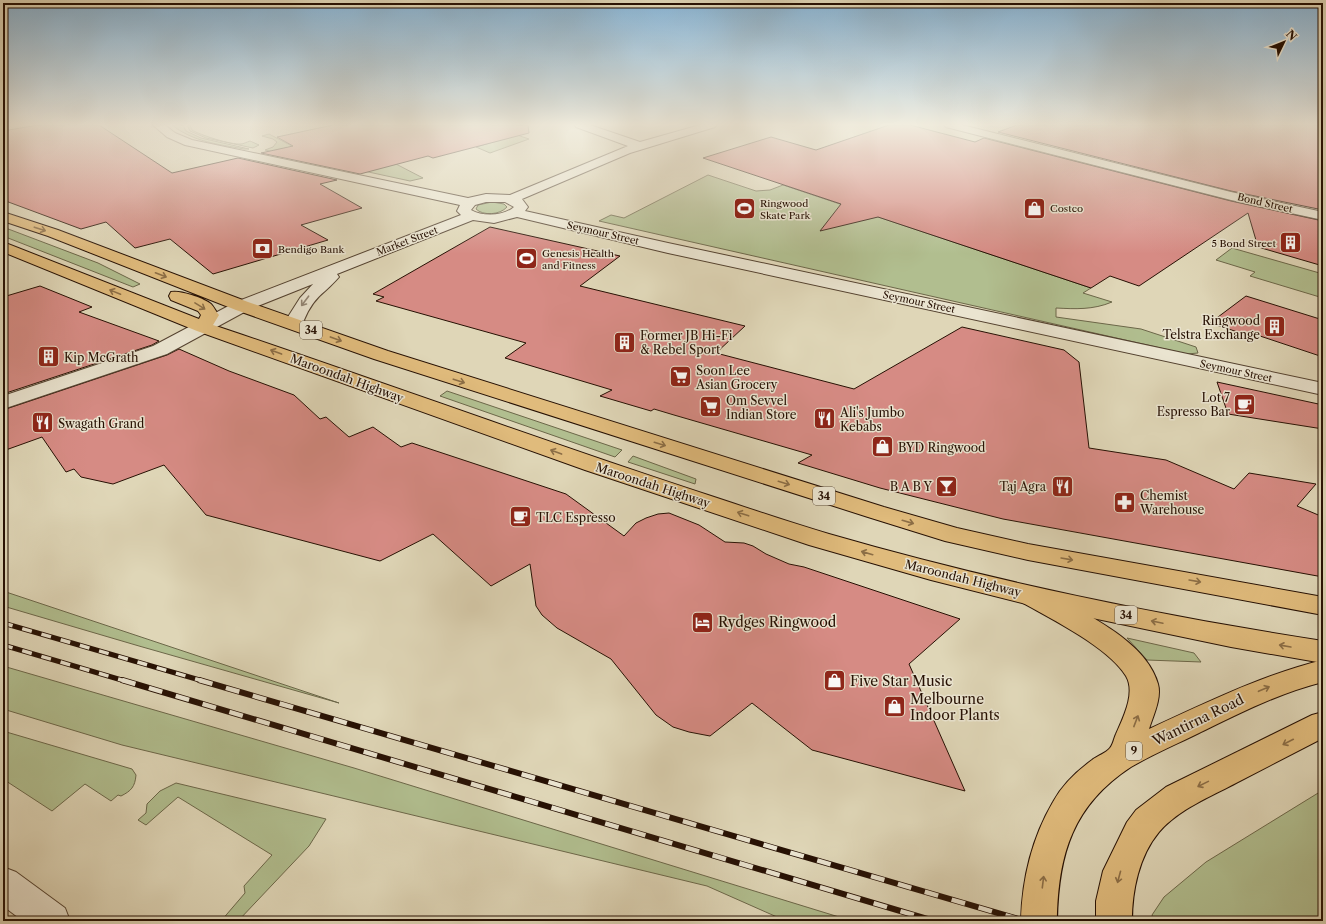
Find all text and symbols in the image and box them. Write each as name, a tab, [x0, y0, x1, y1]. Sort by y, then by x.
north arrow	[1264, 22, 1304, 62]
text: N	[1283, 27, 1300, 44]
street label: Bond Street	[1236, 190, 1294, 216]
shop icon: Costco	[1022, 195, 1048, 221]
sports icon: Ringwood Skate Park	[732, 196, 758, 222]
place label: Ringwood Skate Park	[760, 197, 812, 222]
place label: Costco	[1050, 202, 1083, 215]
street label: Seymour Street	[566, 218, 641, 248]
street label: Market Street	[374, 223, 440, 259]
one-way arrow	[34, 225, 46, 233]
building icon: 5 Bond Street	[1278, 230, 1304, 256]
bank icon: Bendigo Bank	[250, 236, 276, 262]
place label: 5 Bond Street	[1211, 237, 1276, 250]
place label: Bendigo Bank	[278, 243, 346, 256]
sports icon: Genesis Health and Fitness	[513, 246, 539, 272]
place label: Genesis Health and Fitness	[542, 247, 615, 272]
one-way arrow	[155, 272, 167, 280]
one-way arrow	[109, 287, 121, 295]
street label: Seymour Street	[882, 288, 957, 316]
one-way arrow	[301, 296, 309, 307]
one-way arrow	[194, 303, 206, 311]
place label: Ringwood Telstra Exchange	[1162, 313, 1261, 342]
building icon: Ringwood Telstra Exchange	[1262, 314, 1288, 340]
road number: 34	[300, 321, 322, 339]
place label: Former JB Hi-Fi & Rebel Sport	[640, 328, 733, 357]
building icon: Former JB Hi-Fi & Rebel Sport	[611, 329, 637, 355]
one-way arrow	[329, 336, 341, 344]
building icon: Kip McGrath	[35, 344, 61, 370]
one-way arrow	[270, 348, 282, 356]
place label: Kip McGrath	[64, 350, 139, 365]
street label: Maroondah Highway	[288, 351, 406, 406]
street label: Seymour Street	[1199, 357, 1274, 385]
place label: Soon Lee Asian Grocery	[695, 363, 778, 392]
supermarket icon: Soon Lee Asian Grocery	[667, 364, 693, 390]
one-way arrow	[453, 377, 465, 385]
place label: Lot 7 Espresso Bar	[1157, 390, 1230, 419]
cafe icon: Lot 7 Espresso Bar	[1232, 391, 1258, 417]
place label: Om Sevvel Indian Store	[726, 393, 797, 422]
supermarket icon: Om Sevvel Indian Store	[698, 394, 724, 420]
place label: Ali's Jumbo Kebabs	[839, 405, 904, 434]
restaurant icon: Ali's Jumbo Kebabs	[811, 406, 837, 432]
restaurant icon: Swagath Grand	[29, 410, 55, 436]
place label: Swagath Grand	[58, 416, 145, 431]
shop icon: BYD Ringwood	[869, 434, 895, 460]
place label: BYD Ringwood	[898, 440, 986, 455]
one-way arrow	[654, 441, 666, 449]
one-way arrow	[551, 448, 563, 456]
street label: Maroondah Highway	[594, 459, 712, 511]
bar icon: B A B Y	[934, 473, 960, 499]
restaurant icon: Taj Agra	[1049, 473, 1075, 499]
place label: B A B Y	[890, 479, 933, 494]
place label: Taj Agra	[999, 479, 1047, 494]
one-way arrow	[778, 480, 790, 488]
road number: 34	[813, 487, 835, 505]
place label: Chemist Warehouse	[1139, 488, 1205, 517]
pharmacy icon: Chemist Warehouse	[1111, 489, 1137, 515]
cafe icon: TLC Espresso	[508, 504, 534, 530]
place label: TLC Espresso	[536, 510, 616, 525]
one-way arrow	[736, 510, 749, 517]
one-way arrow	[902, 519, 915, 526]
one-way arrow	[860, 549, 873, 556]
one-way arrow	[1060, 555, 1073, 563]
street label: Maroondah Highway	[903, 556, 1023, 600]
one-way arrow	[1188, 578, 1201, 586]
road number: 34	[1115, 606, 1137, 624]
hotel icon: Rydges Ringwood	[689, 609, 715, 635]
place label: Rydges Ringwood	[718, 613, 837, 631]
one-way arrow	[1151, 617, 1164, 625]
one-way arrow	[1278, 642, 1291, 650]
shop icon: Five Star Music	[821, 668, 847, 694]
place label: Five Star Music	[850, 672, 952, 690]
one-way arrow	[1258, 685, 1270, 692]
place label: Melbourne Indoor Plants	[910, 690, 1000, 724]
street label: Wantirna Road	[1148, 690, 1247, 750]
shop icon: Melbourne Indoor Plants	[881, 694, 907, 720]
one-way arrow	[1132, 715, 1140, 727]
one-way arrow	[1282, 738, 1294, 746]
road number: 9	[1126, 742, 1142, 760]
one-way arrow	[1197, 781, 1209, 788]
one-way arrow	[1115, 870, 1123, 883]
one-way arrow	[1039, 876, 1047, 889]

